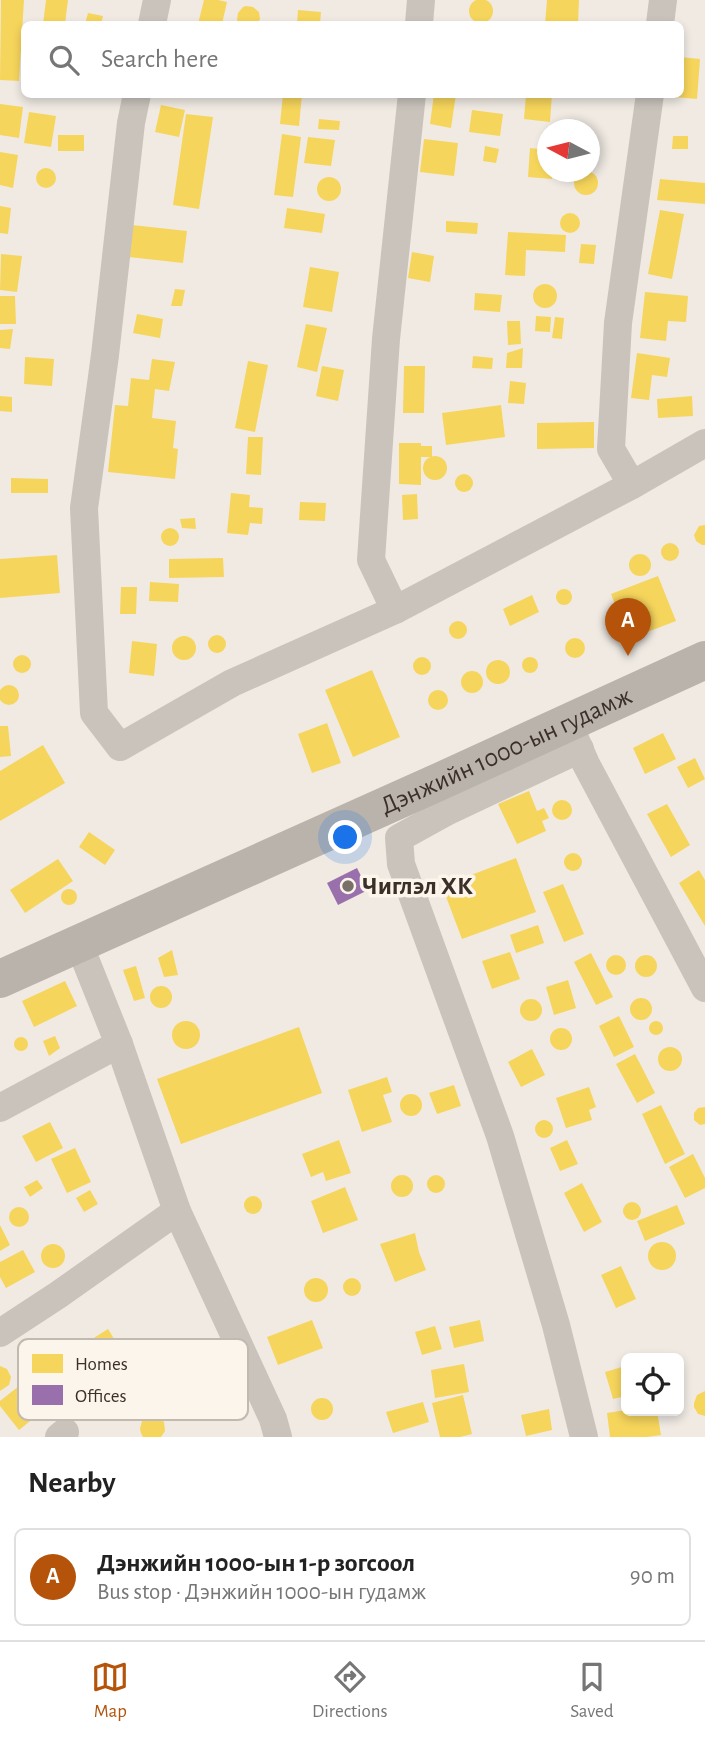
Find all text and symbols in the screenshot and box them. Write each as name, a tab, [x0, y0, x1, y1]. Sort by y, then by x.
search box	[21, 21, 684, 98]
icon: search	[45, 41, 83, 79]
text: Search here	[101, 46, 219, 72]
north arrow	[537, 119, 600, 182]
pin: A	[605, 598, 651, 656]
street label: Дэнжийн 1000-ын гудамж	[376, 682, 636, 819]
your location	[328, 820, 362, 854]
place label: Чиглэл ХК	[362, 873, 473, 899]
marker: Чиглэл ХК	[340, 878, 356, 894]
legend	[18, 1339, 248, 1420]
map controls	[621, 1353, 684, 1416]
button: locate	[621, 1353, 684, 1416]
text: Homes	[75, 1355, 128, 1374]
text: Offices	[75, 1387, 126, 1406]
text: Nearby	[28, 1468, 116, 1498]
text: Дэнжийн 1000-ын 1-р зогсоол	[97, 1550, 415, 1576]
text: A	[46, 1565, 60, 1588]
text: 90 m	[630, 1565, 675, 1588]
text: Bus stop · Дэнжийн 1000-ын гудамж	[97, 1581, 426, 1604]
tab: Map	[91, 1658, 129, 1723]
tab: Directions	[312, 1658, 388, 1723]
tab: Saved	[570, 1658, 614, 1723]

